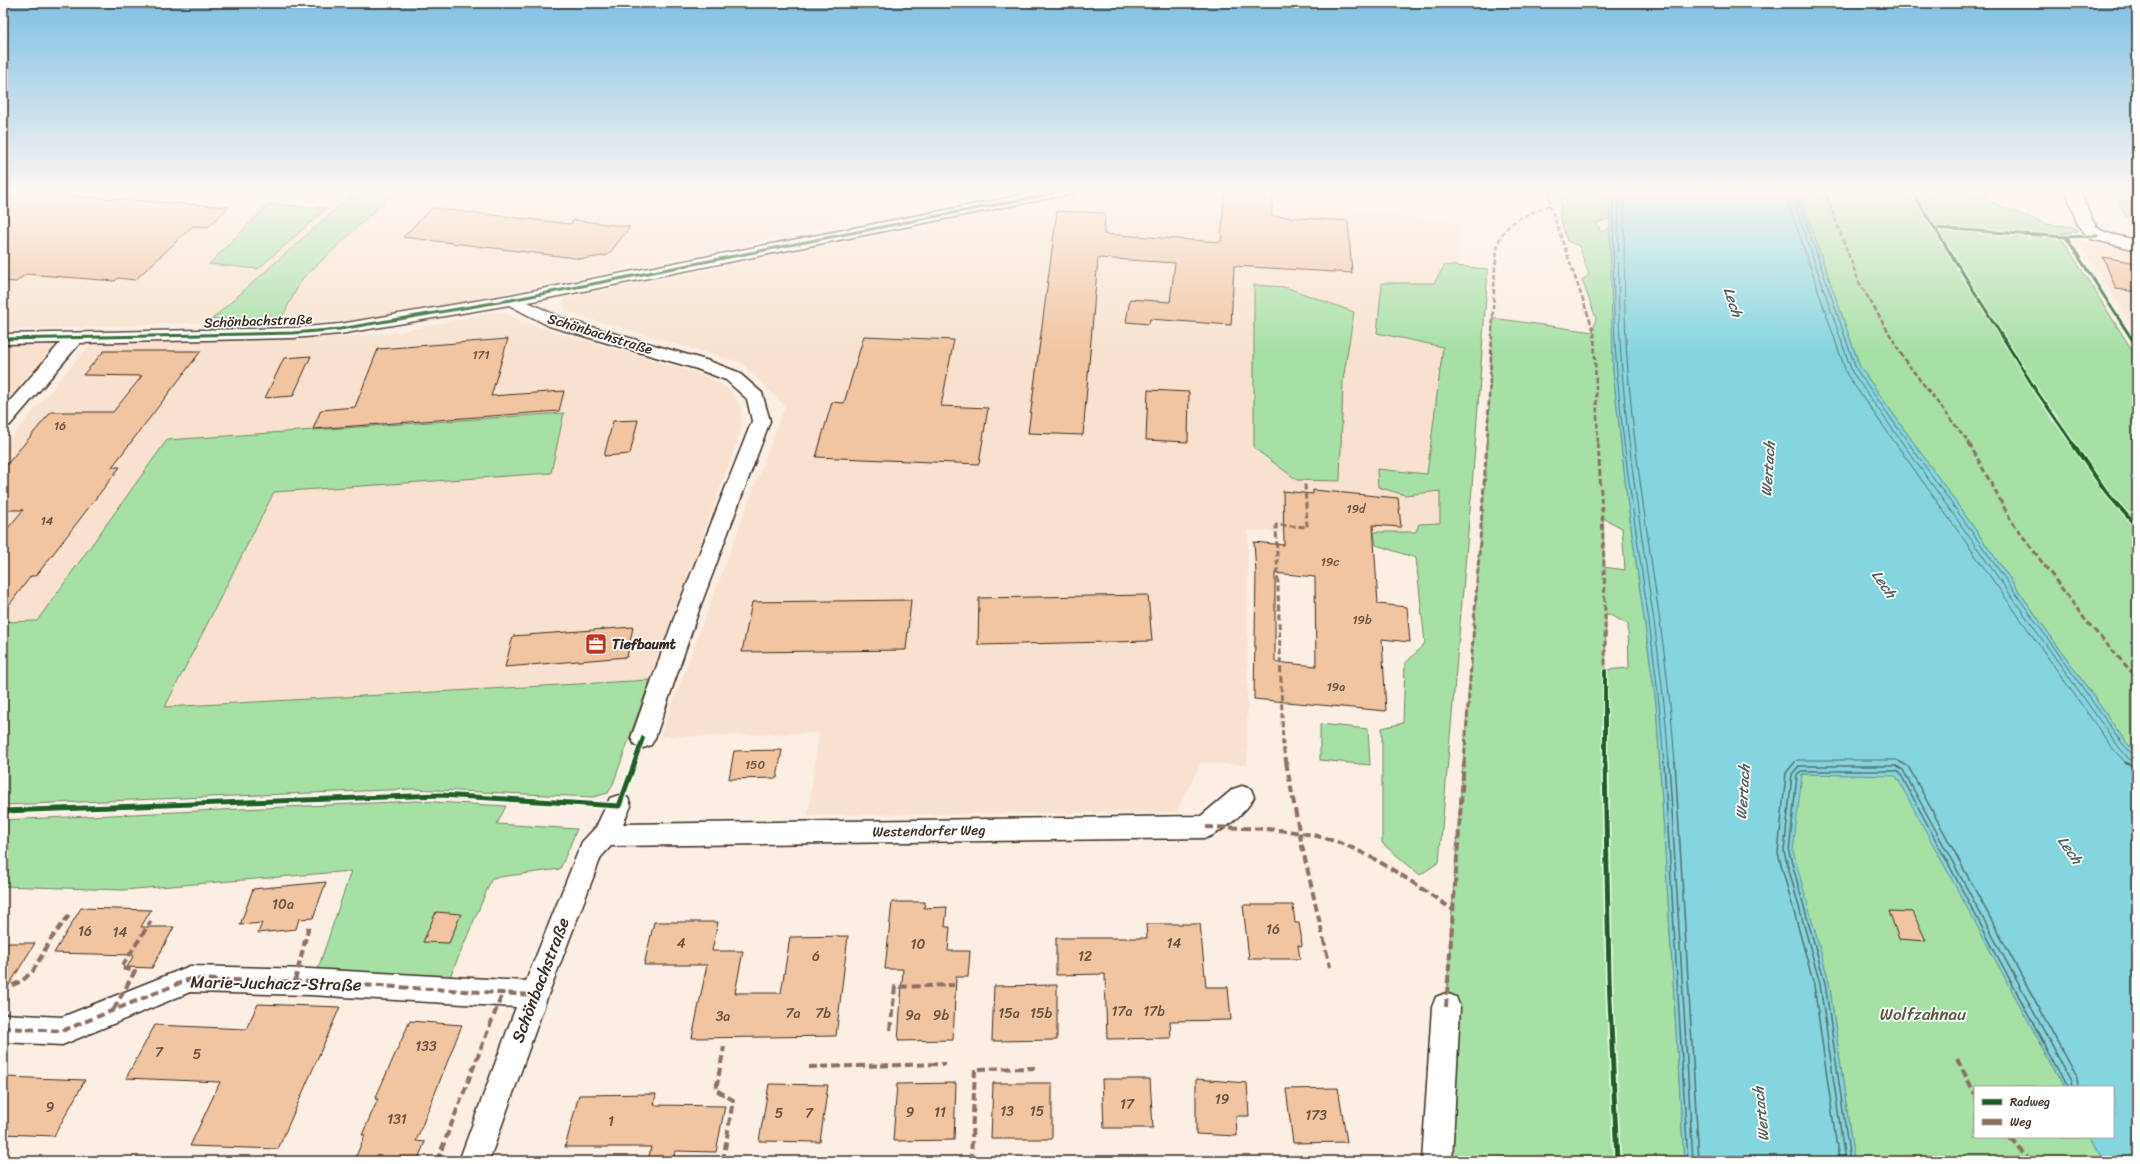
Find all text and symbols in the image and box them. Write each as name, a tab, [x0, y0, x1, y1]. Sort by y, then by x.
water label: Lech	[1716, 284, 1751, 322]
street label: Schönbachstraße	[544, 306, 656, 362]
street label: Schönbachstraße	[203, 307, 313, 335]
house number: 171	[472, 344, 490, 366]
house number: 16	[54, 415, 66, 437]
water label: Wertach	[1753, 440, 1783, 497]
house number: 19d	[1347, 498, 1367, 520]
house number: 14	[41, 510, 54, 532]
house number: 19c	[1321, 551, 1339, 573]
water label: Lech	[1865, 564, 1904, 605]
house number: 19b	[1352, 609, 1372, 631]
office icon: Tiefbaumt	[583, 631, 609, 657]
place label: Tiefbaumt	[612, 632, 677, 657]
house number: 19a	[1327, 676, 1345, 698]
house number: 150	[745, 754, 765, 776]
water label: Wertach	[1728, 763, 1758, 820]
street label: Westendorfer Weg	[872, 818, 986, 844]
water label: Lech	[2051, 830, 2090, 871]
house number: 10a	[272, 892, 294, 917]
street label: Schönbachstraße	[502, 913, 578, 1047]
house number: 16	[1266, 917, 1280, 942]
house number: 16	[78, 919, 92, 944]
house number: 14	[113, 920, 128, 945]
house number: 4	[677, 931, 686, 956]
house number: 14	[1167, 931, 1182, 956]
house number: 10	[911, 932, 926, 957]
house number: 6	[812, 944, 820, 969]
house number: 12	[1078, 944, 1092, 969]
street label: Marie-Juchacz-Straße	[190, 967, 362, 999]
house number: 17a	[1111, 999, 1133, 1024]
house number: 17b	[1143, 999, 1165, 1024]
park label: Wolfzahnau	[1880, 999, 1966, 1029]
house number: 7a	[785, 1001, 801, 1026]
house number: 7b	[815, 1001, 831, 1026]
house number: 15a	[998, 1001, 1020, 1026]
house number: 15b	[1030, 1001, 1052, 1026]
house number: 9a	[905, 1003, 921, 1028]
house number: 9b	[933, 1003, 949, 1028]
house number: 3a	[716, 1004, 730, 1029]
house number: 133	[415, 1034, 437, 1059]
house number: 7	[155, 1040, 164, 1065]
house number: 5	[193, 1042, 202, 1067]
water label: Wertach	[1745, 1084, 1777, 1143]
legend	[1974, 1086, 2114, 1138]
house number: 19	[1215, 1087, 1230, 1112]
text: Radweg	[2010, 1091, 2050, 1113]
house number: 17	[1120, 1092, 1135, 1117]
house number: 9	[46, 1095, 55, 1120]
house number: 13	[1000, 1099, 1014, 1124]
house number: 15	[1030, 1099, 1045, 1124]
house number: 9	[906, 1100, 915, 1125]
house number: 11	[934, 1100, 946, 1125]
house number: 5	[775, 1101, 784, 1126]
house number: 7	[805, 1101, 814, 1126]
house number: 173	[1305, 1103, 1327, 1128]
house number: 131	[387, 1107, 407, 1132]
house number: 1	[608, 1109, 614, 1134]
text: Weg	[2010, 1111, 2031, 1133]

